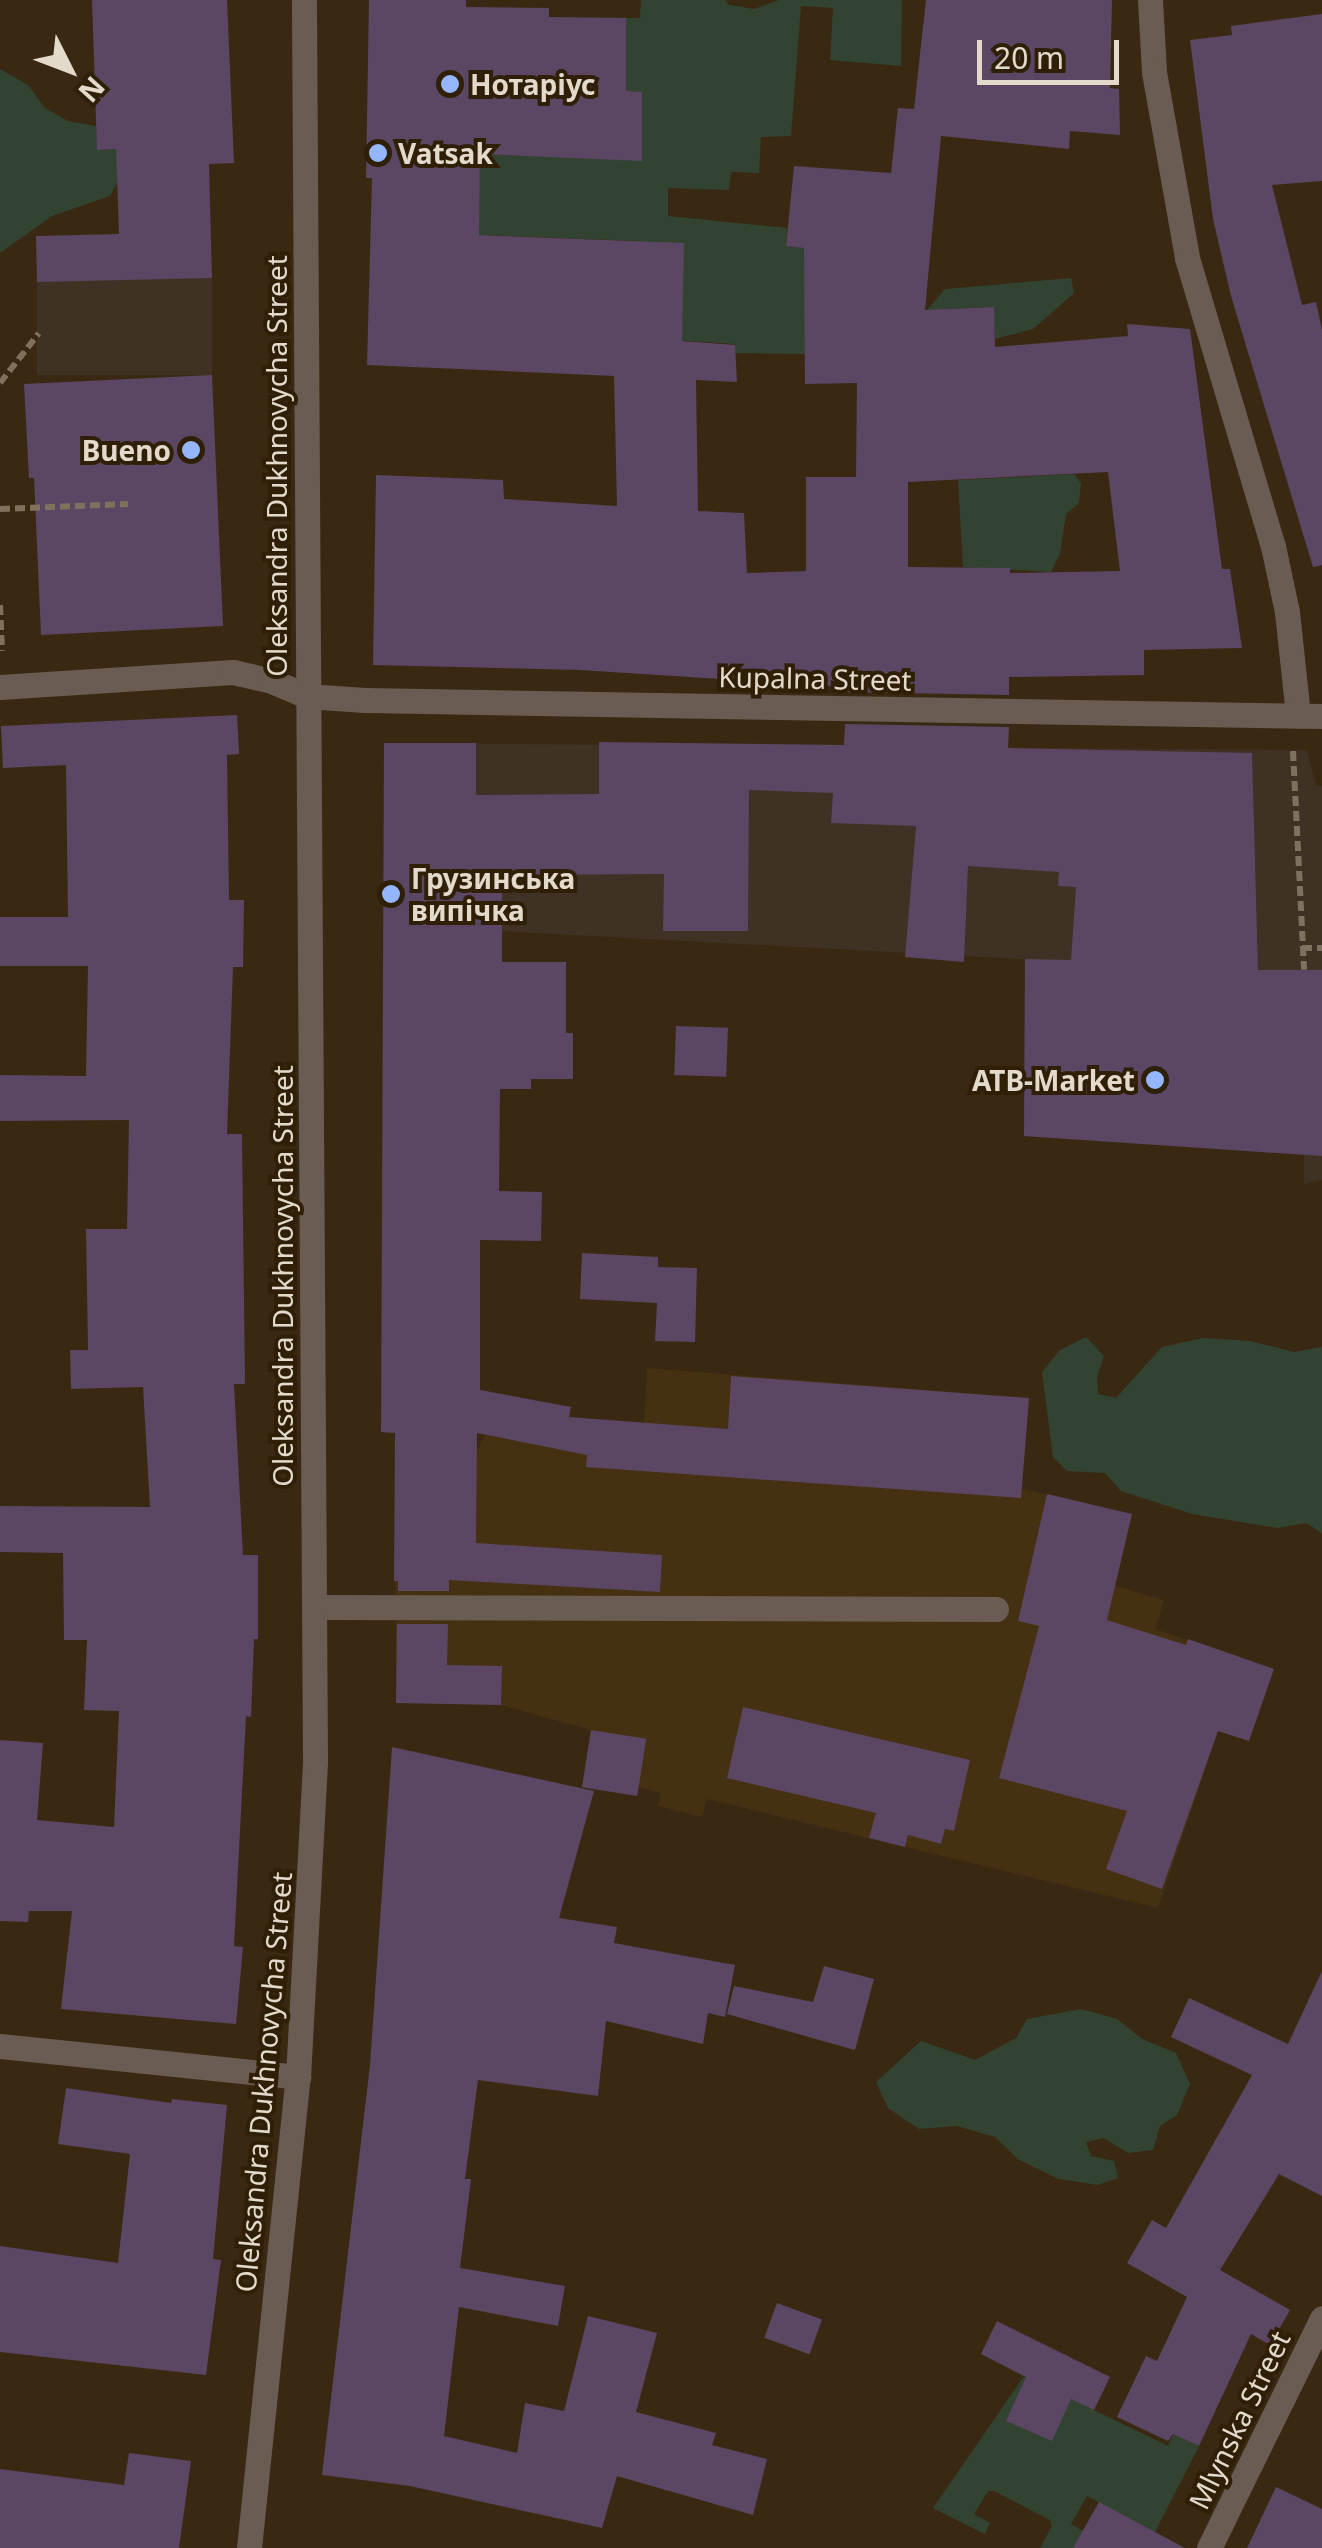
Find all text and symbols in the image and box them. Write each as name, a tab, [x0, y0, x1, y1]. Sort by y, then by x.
north arrow	[20, 20, 120, 120]
scale bar	[982, 20, 1124, 82]
text: 20 m	[994, 37, 1064, 78]
place label: Нотаріус	[470, 67, 596, 101]
text: N	[71, 69, 114, 111]
marker: Нотаріус	[439, 73, 461, 95]
place label: Vatsak	[398, 136, 493, 170]
marker: Vatsak	[367, 142, 389, 164]
street label: Oleksandra Dukhnovycha Street	[259, 255, 293, 677]
place label: Bueno	[82, 433, 171, 467]
marker: Bueno	[180, 439, 202, 461]
street label: Kupalna Street	[718, 660, 912, 696]
place label: Грузинська випічка	[411, 861, 575, 927]
marker: Грузинська випічка	[380, 883, 402, 905]
place label: ATB-Market	[972, 1063, 1135, 1097]
street label: Oleksandra Dukhnovycha Street	[265, 1065, 299, 1487]
marker: ATB-Market	[1144, 1069, 1166, 1091]
street label: Oleksandra Dukhnovycha Street	[228, 1871, 298, 2293]
street label: Mlynska Street	[1181, 2326, 1297, 2514]

